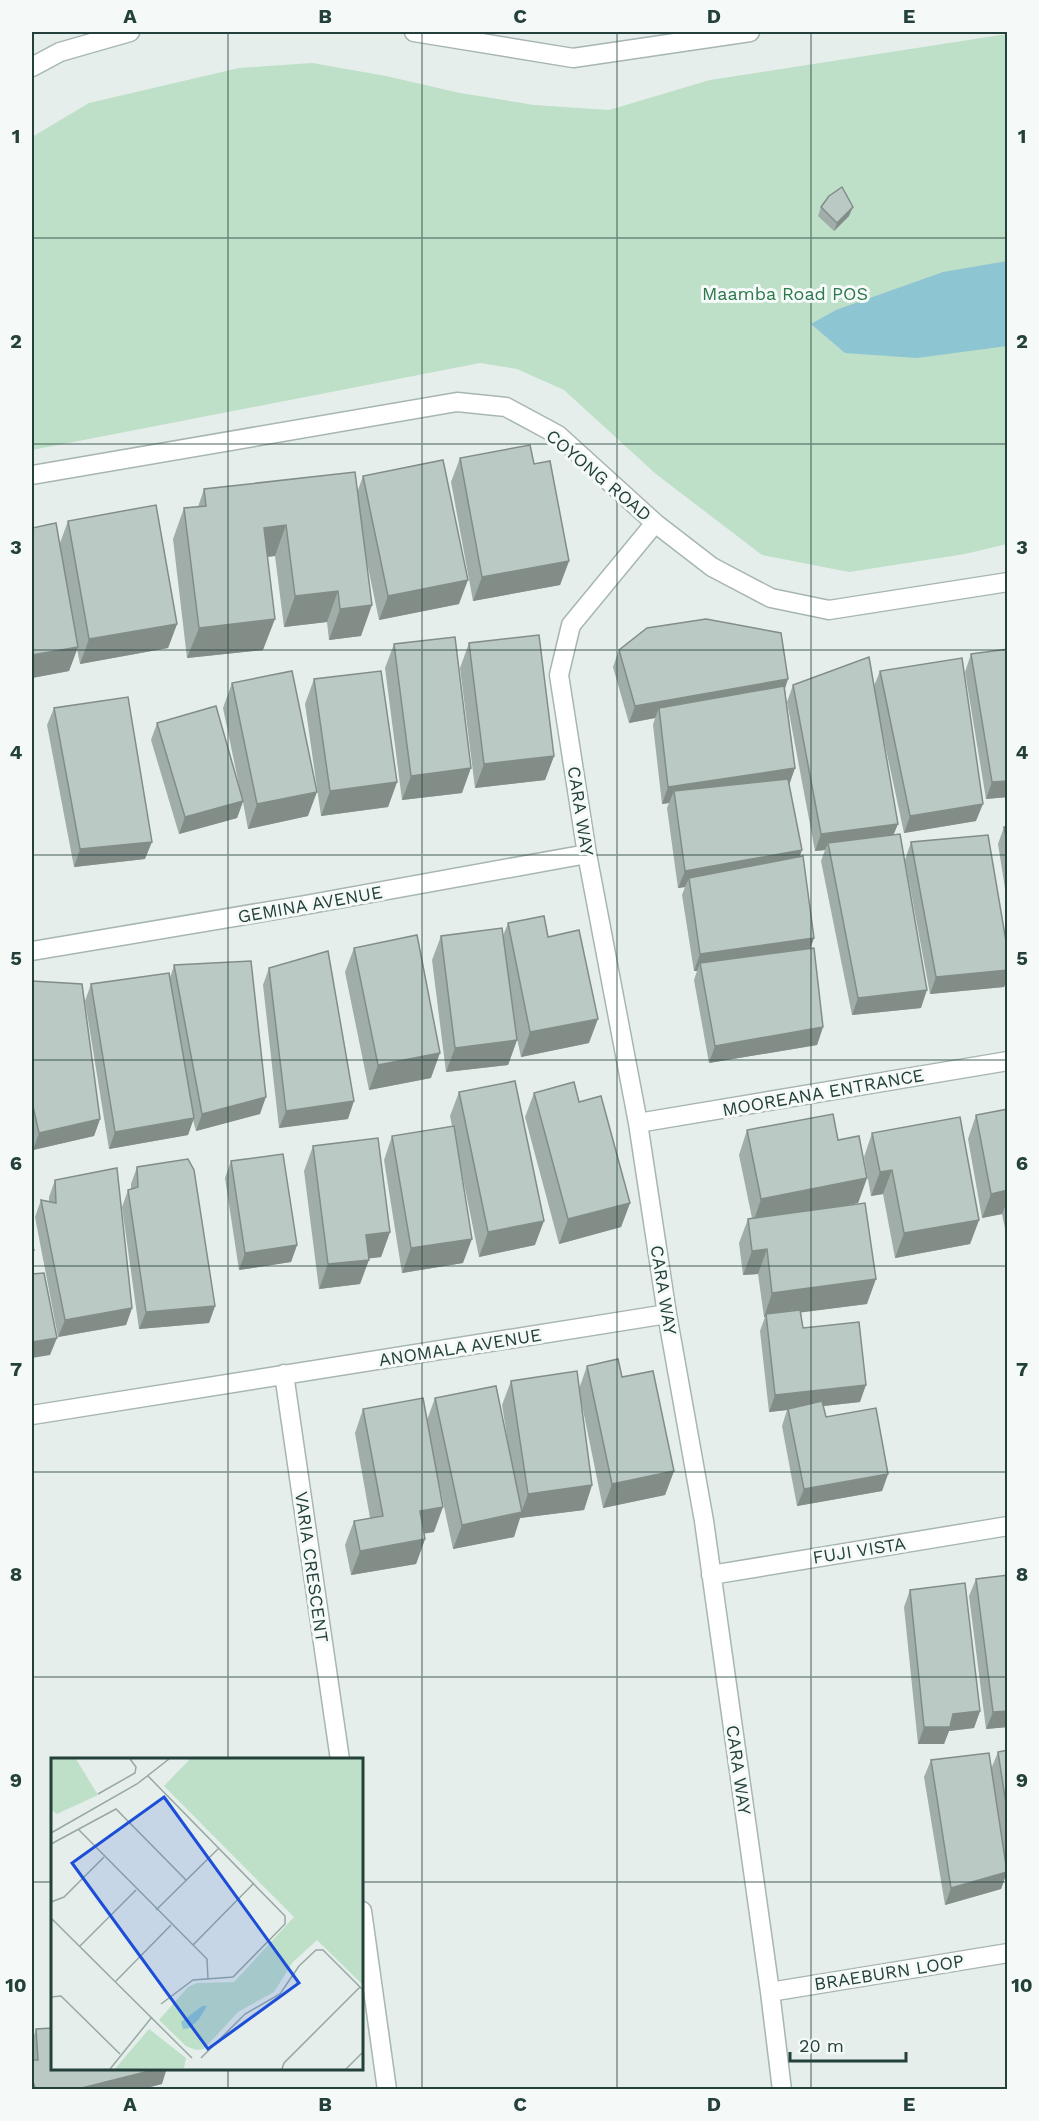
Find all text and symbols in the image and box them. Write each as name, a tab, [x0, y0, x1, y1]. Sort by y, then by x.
text: A	[123, 4, 137, 28]
text: B	[318, 4, 332, 28]
text: C	[513, 4, 527, 28]
text: D	[707, 4, 721, 28]
text: E	[903, 4, 915, 28]
text: 1	[12, 124, 20, 148]
text: 1	[1018, 124, 1026, 148]
park label: Maamba Road POS	[702, 283, 868, 304]
text: 2	[10, 329, 22, 353]
text: 2	[1016, 329, 1028, 353]
street label: COYONG ROAD	[542, 425, 656, 525]
text: 3	[10, 535, 22, 559]
text: 3	[1016, 535, 1028, 559]
text: 4	[10, 740, 23, 764]
text: 4	[1016, 740, 1029, 764]
street label: CARA WAY	[564, 765, 599, 858]
street label: GEMINA AVENUE	[236, 881, 384, 927]
text: 5	[10, 946, 22, 970]
text: 5	[1016, 946, 1028, 970]
street label: MOOREANA ENTRANCE	[720, 1064, 926, 1120]
text: 6	[10, 1151, 22, 1175]
text: 6	[1016, 1151, 1028, 1175]
street label: CARA WAY	[647, 1244, 682, 1337]
street label: ANOMALA AVENUE	[377, 1324, 543, 1370]
text: 7	[10, 1357, 22, 1381]
text: 7	[1016, 1357, 1028, 1381]
street label: VARIA CRESCENT	[291, 1490, 333, 1644]
street label: FUJI VISTA	[811, 1532, 907, 1568]
text: 8	[10, 1562, 22, 1586]
text: 8	[1016, 1562, 1028, 1586]
street label: CARA WAY	[722, 1724, 756, 1817]
inset map	[51, 1758, 363, 2070]
text: 9	[10, 1768, 22, 1792]
text: 9	[1016, 1768, 1028, 1792]
street label: BRAEBURN LOOP	[813, 1950, 965, 1994]
text: 10	[5, 1973, 27, 1997]
text: 10	[1011, 1973, 1033, 1997]
scale bar	[790, 2025, 906, 2063]
text: 20 m	[799, 2035, 844, 2056]
text: A	[123, 2092, 137, 2116]
text: B	[318, 2092, 332, 2116]
text: C	[513, 2092, 527, 2116]
text: D	[707, 2092, 721, 2116]
text: E	[903, 2092, 915, 2116]

